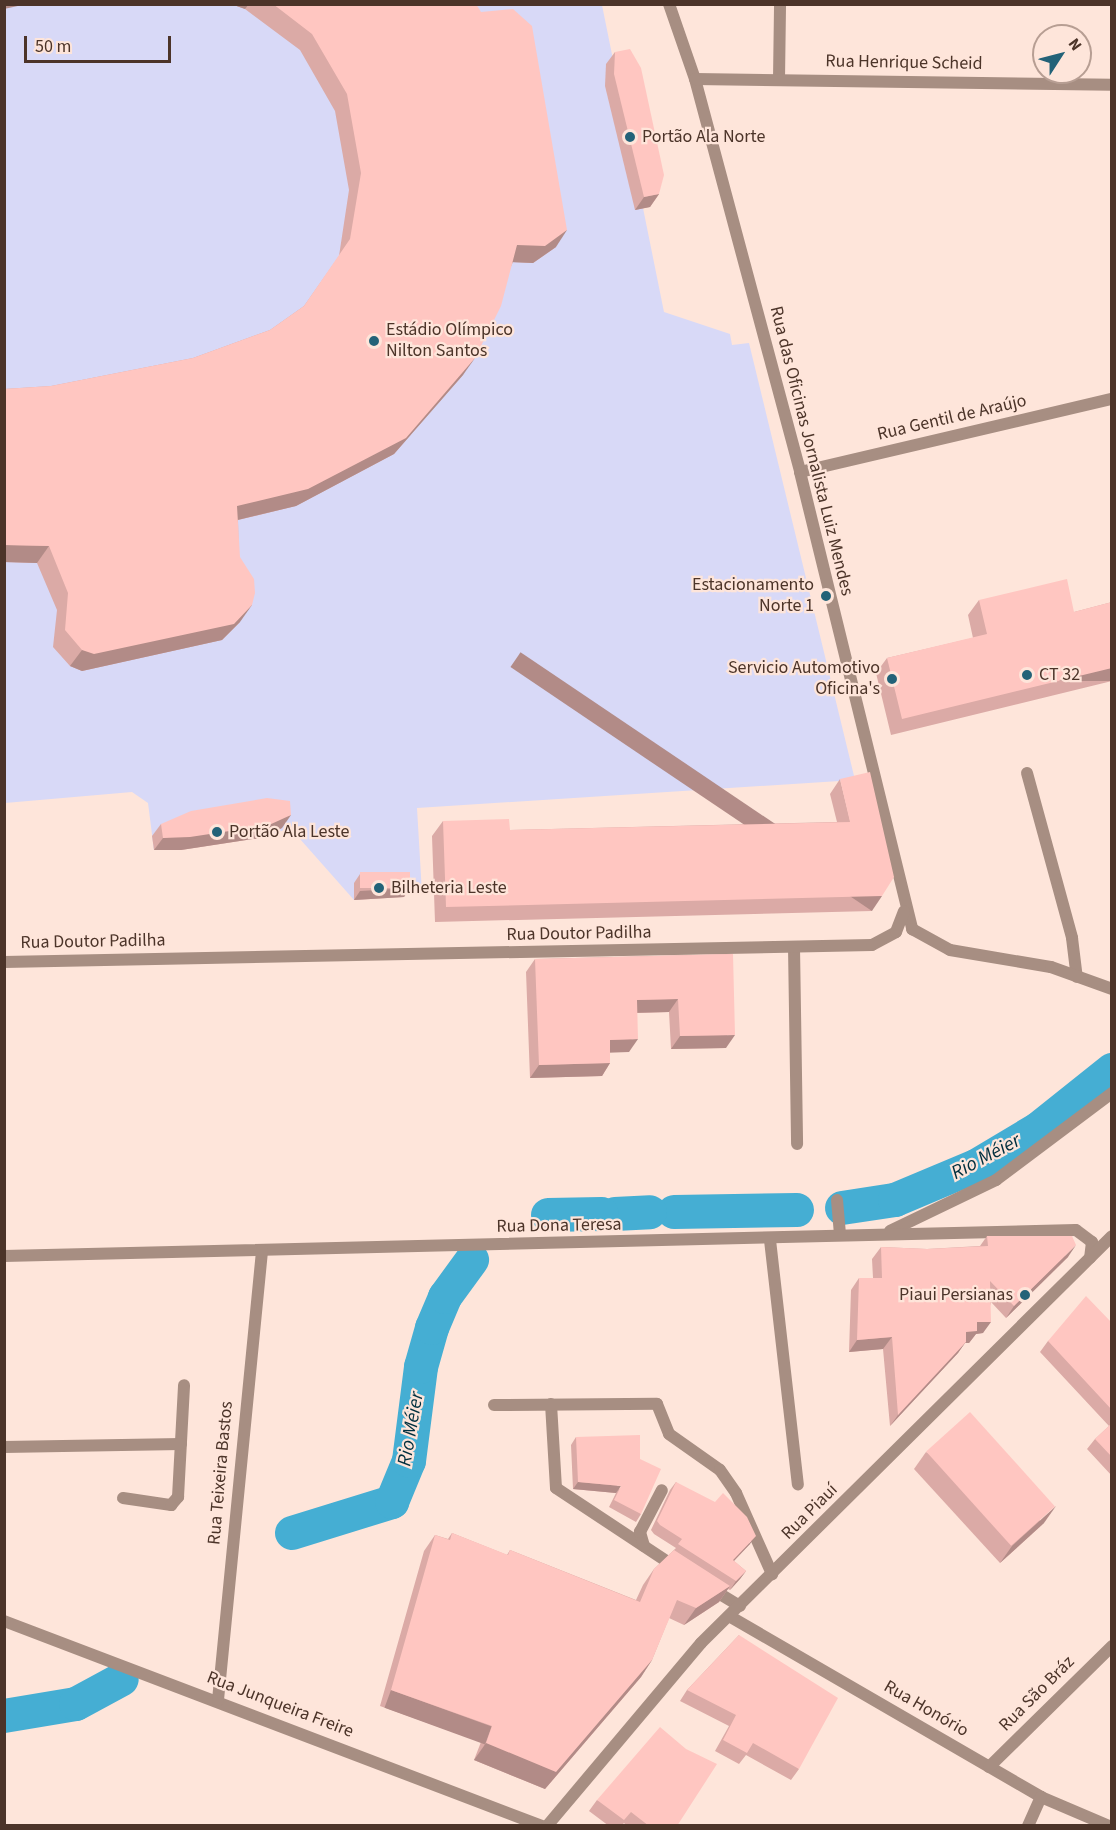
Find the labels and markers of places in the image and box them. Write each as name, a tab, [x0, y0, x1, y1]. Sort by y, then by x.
place label: Portão Ala Norte	[642, 126, 765, 148]
marker: Portão Ala Norte	[623, 130, 637, 144]
place label: Estádio Olímpico Nilton Santos	[386, 320, 513, 362]
marker: Estádio Olímpico Nilton Santos	[367, 334, 381, 348]
place label: Estacionamento Norte 1	[692, 575, 814, 618]
marker: Estacionamento Norte 1	[819, 589, 833, 603]
place label: Servicio Automotivo Oficina's	[728, 658, 880, 700]
place label: CT 32	[1039, 664, 1080, 686]
marker: CT 32	[1020, 668, 1034, 682]
marker: Servicio Automotivo Oficina's	[885, 672, 899, 686]
place label: Portão Ala Leste	[229, 821, 349, 843]
marker: Portão Ala Leste	[210, 825, 224, 839]
place label: Bilheteria Leste	[391, 877, 507, 899]
marker: Bilheteria Leste	[372, 881, 386, 895]
place label: Piaui Persianas	[899, 1284, 1013, 1306]
marker: Piaui Persianas	[1018, 1288, 1032, 1302]

